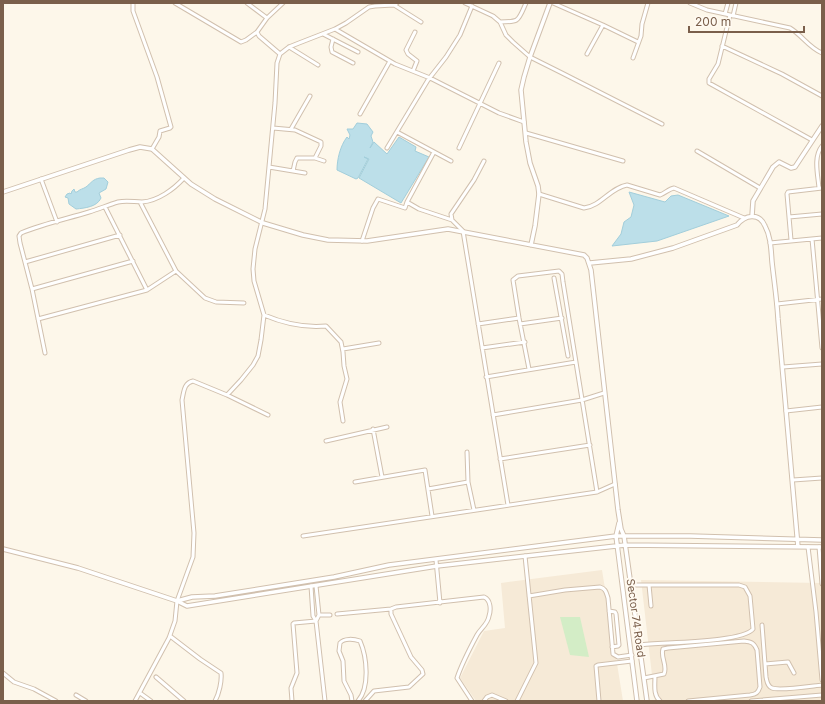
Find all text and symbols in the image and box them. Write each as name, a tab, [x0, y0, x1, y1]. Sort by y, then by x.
scale bar	[689, 8, 804, 34]
text: 200 m	[695, 14, 731, 29]
street label: Sector 74 Road	[624, 578, 648, 658]

